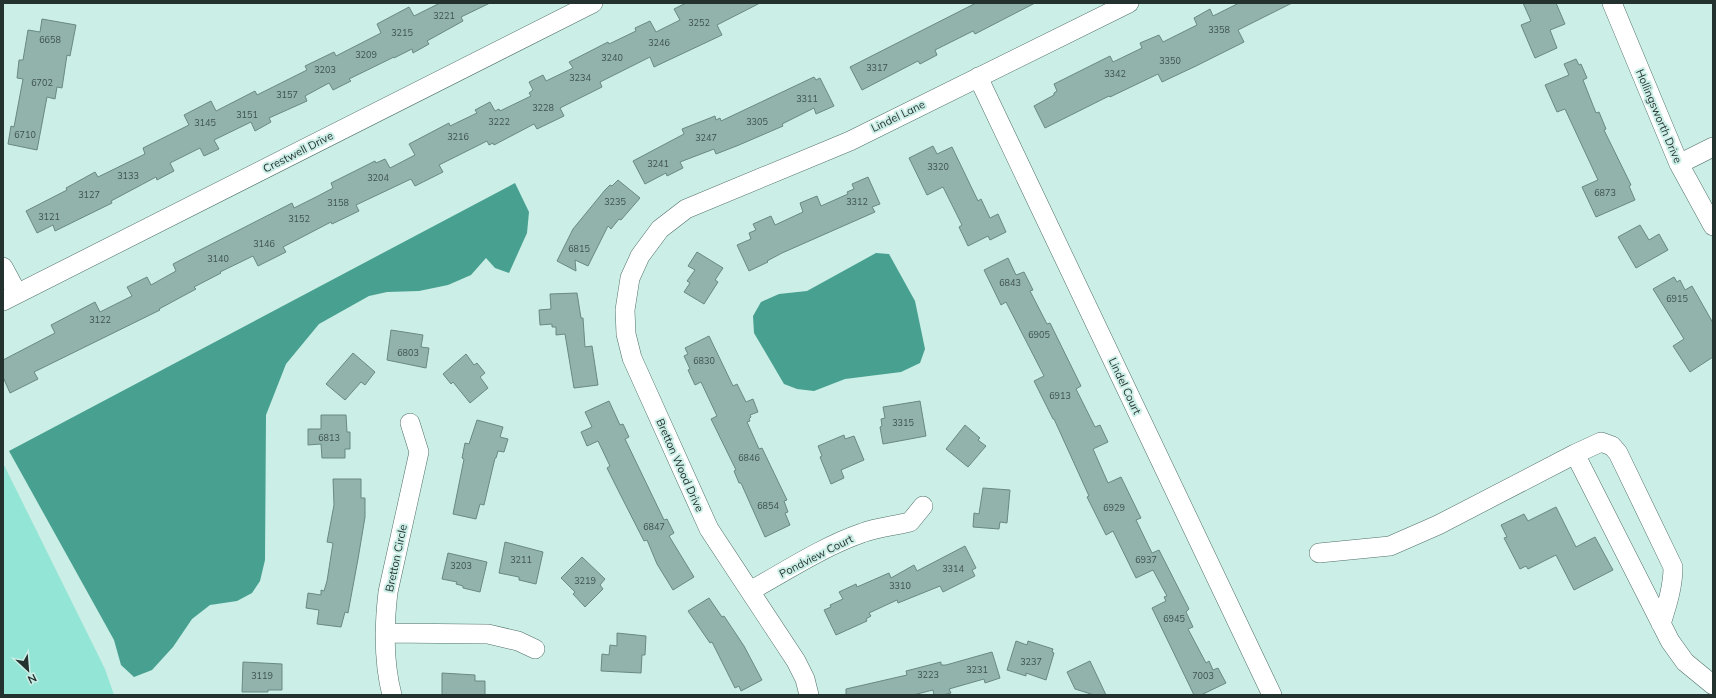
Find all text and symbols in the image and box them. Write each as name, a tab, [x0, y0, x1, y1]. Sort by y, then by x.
house number: 3221	[433, 10, 455, 21]
house number: 3252	[688, 17, 710, 28]
house number: 3358	[1208, 24, 1230, 35]
house number: 3215	[391, 27, 413, 38]
house number: 6658	[39, 34, 61, 45]
house number: 3246	[648, 37, 670, 48]
house number: 3209	[355, 49, 377, 60]
house number: 3240	[601, 52, 623, 63]
house number: 3350	[1159, 55, 1181, 66]
house number: 3317	[866, 62, 888, 73]
house number: 3203	[314, 64, 336, 75]
street label: Hollingsworth Drive	[1633, 67, 1685, 165]
house number: 3342	[1104, 68, 1126, 79]
house number: 3234	[569, 72, 591, 83]
house number: 6702	[31, 77, 53, 88]
house number: 3157	[276, 89, 298, 100]
house number: 3311	[796, 93, 818, 104]
street label: Lindel Lane	[869, 97, 927, 135]
house number: 3228	[532, 102, 554, 113]
house number: 3151	[236, 109, 258, 120]
house number: 3222	[488, 116, 510, 127]
house number: 3305	[746, 116, 768, 127]
house number: 3145	[194, 117, 216, 128]
street label: Crestwell Drive	[261, 128, 335, 176]
house number: 6710	[14, 129, 36, 140]
house number: 3216	[447, 131, 469, 142]
house number: 3247	[695, 132, 717, 143]
house number: 3241	[647, 158, 669, 169]
house number: 3320	[927, 161, 949, 172]
house number: 3133	[117, 170, 139, 181]
house number: 3204	[367, 172, 389, 183]
house number: 6873	[1594, 187, 1616, 198]
house number: 3127	[78, 189, 100, 200]
house number: 3235	[604, 196, 626, 207]
house number: 3312	[846, 196, 868, 207]
house number: 3158	[327, 197, 349, 208]
house number: 3121	[38, 211, 60, 222]
house number: 3152	[288, 213, 310, 224]
house number: 3146	[253, 238, 275, 249]
house number: 6815	[568, 243, 590, 254]
house number: 3140	[207, 253, 229, 264]
house number: 6843	[999, 277, 1021, 288]
house number: 6915	[1666, 293, 1688, 304]
house number: 3122	[89, 314, 111, 325]
house number: 6905	[1028, 329, 1050, 340]
house number: 6803	[397, 347, 419, 358]
house number: 6830	[693, 355, 715, 366]
street label: Lindel Court	[1106, 355, 1144, 417]
house number: 6913	[1049, 390, 1071, 401]
street label: Bretton Wood Drive	[653, 416, 707, 514]
house number: 3315	[892, 417, 914, 428]
house number: 6813	[318, 432, 340, 443]
house number: 6846	[738, 452, 760, 463]
house number: 6854	[757, 500, 779, 511]
house number: 6929	[1103, 502, 1125, 513]
house number: 6847	[643, 521, 665, 532]
street label: Bretton Circle	[382, 523, 410, 593]
street label: Pondview Court	[777, 531, 855, 581]
house number: 3211	[510, 554, 532, 565]
house number: 6937	[1135, 554, 1157, 565]
house number: 3203	[450, 560, 472, 571]
house number: 3314	[942, 563, 964, 574]
house number: 3219	[574, 575, 596, 586]
house number: 3310	[889, 580, 911, 591]
house number: 6945	[1163, 613, 1185, 624]
north arrow	[8, 650, 48, 690]
house number: 3237	[1020, 656, 1042, 667]
house number: 3231	[966, 664, 988, 675]
house number: 3223	[917, 669, 939, 680]
house number: 3119	[251, 670, 273, 681]
house number: 7003	[1192, 670, 1214, 681]
text: N	[26, 671, 39, 687]

